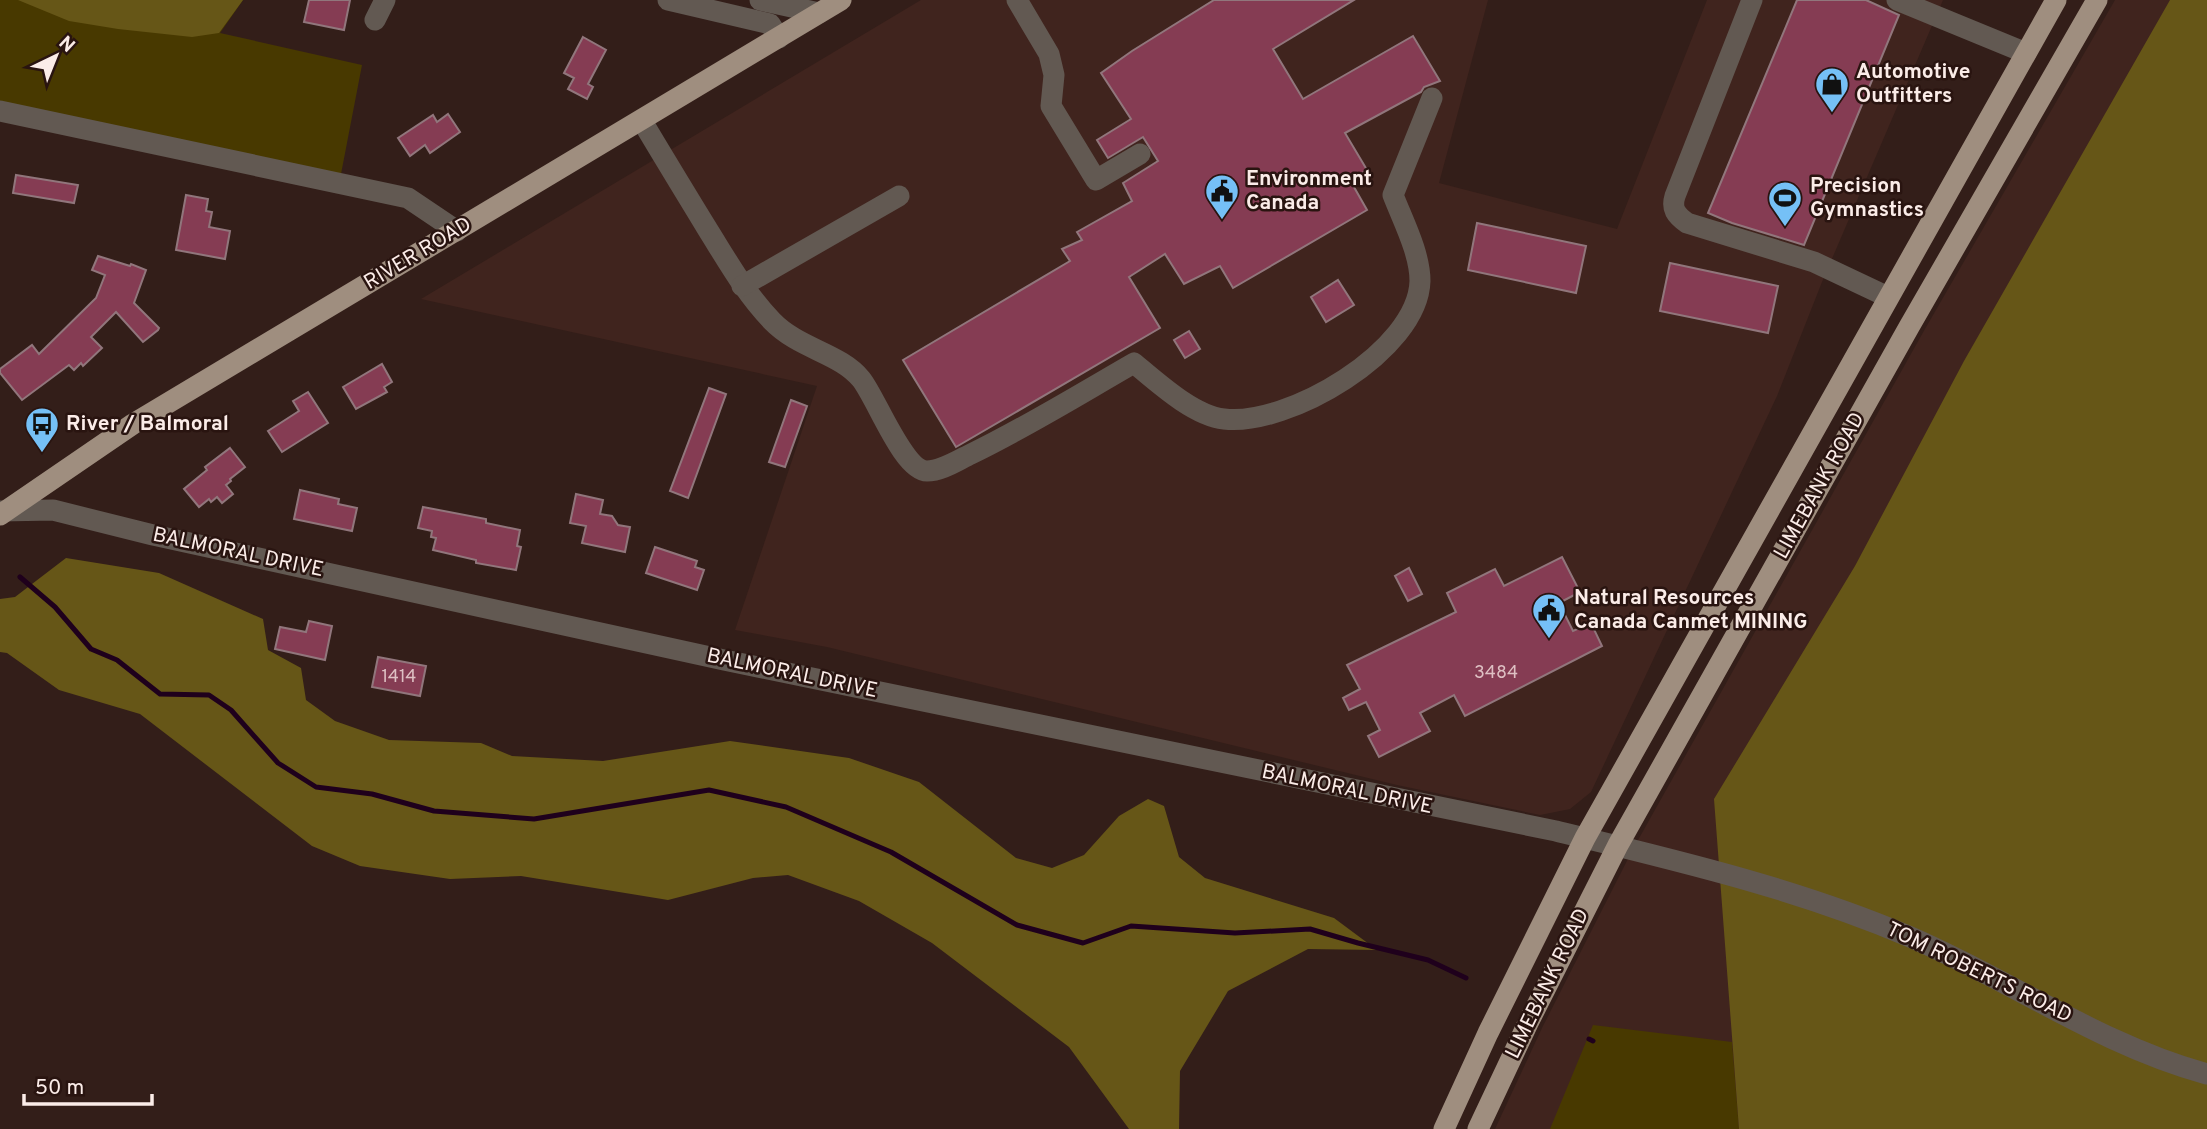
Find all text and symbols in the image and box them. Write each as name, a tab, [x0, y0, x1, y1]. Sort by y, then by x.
north arrow	[21, 21, 91, 91]
text: N	[53, 32, 79, 58]
place label: Automotive Outfitters	[1856, 59, 1970, 110]
shop icon: Automotive Outfitters	[1813, 65, 1851, 114]
place label: Environment Canada	[1246, 166, 1372, 217]
public building icon: Environment Canada	[1203, 172, 1241, 221]
place label: Precision Gymnastics	[1810, 173, 1924, 224]
sports icon: Precision Gymnastics	[1766, 179, 1804, 228]
street label: RIVER ROAD	[359, 211, 477, 297]
bus stop icon: River / Balmoral	[23, 405, 61, 454]
street label: LIMEBANK ROAD	[1768, 408, 1872, 564]
place label: River / Balmoral	[66, 411, 229, 438]
street label: BALMORAL DRIVE	[150, 522, 326, 584]
place label: Natural Resources Canada Canmet MINING	[1574, 585, 1808, 636]
public building icon: Natural Resources Canada Canmet MINING	[1530, 591, 1568, 640]
street label: BALMORAL DRIVE	[704, 643, 880, 705]
house number: 3484	[1474, 662, 1518, 685]
house number: 1414	[381, 666, 417, 689]
street label: BALMORAL DRIVE	[1259, 759, 1435, 821]
street label: LIMEBANK ROAD	[1500, 904, 1596, 1064]
street label: TOM ROBERTS ROAD	[1882, 916, 2076, 1030]
scale bar	[24, 1062, 152, 1106]
text: 50 m	[35, 1075, 84, 1102]

